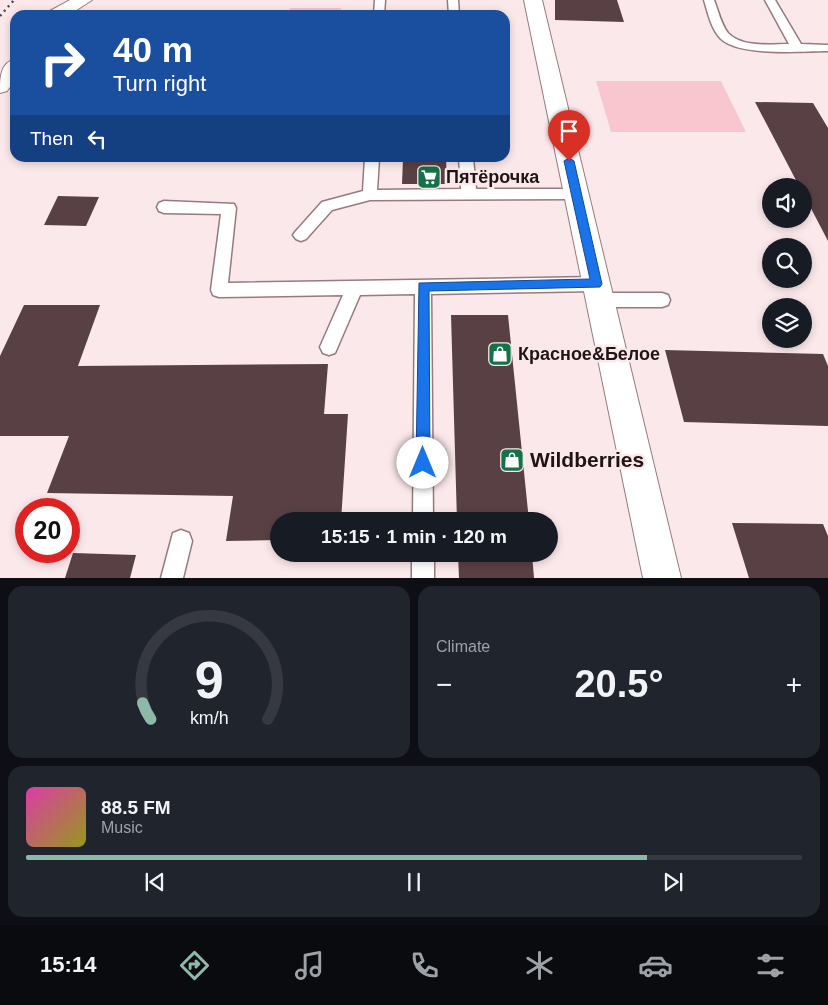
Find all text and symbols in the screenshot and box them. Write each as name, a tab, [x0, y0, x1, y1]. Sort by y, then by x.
icon: right	[30, 30, 95, 95]
text: 40 m	[113, 30, 193, 69]
text: Turn right	[113, 71, 206, 96]
pin	[548, 110, 590, 161]
icon: arrive	[555, 117, 583, 145]
icon: left	[83, 125, 111, 153]
text: Then	[30, 128, 73, 149]
supermarket icon: Пятёрочка	[416, 164, 442, 190]
place label: Пятёрочка	[446, 167, 540, 187]
map controls	[762, 178, 812, 348]
button: sound	[762, 178, 812, 228]
button: search	[762, 238, 812, 288]
button: layers	[762, 298, 812, 348]
shop icon: Красное&Белое	[487, 341, 513, 367]
place label: Красное&Белое	[518, 344, 660, 364]
position arrow	[396, 436, 448, 488]
shop icon: Wildberries	[499, 447, 525, 473]
place label: Wildberries	[530, 448, 644, 471]
speed limit sign: 20	[15, 498, 80, 563]
text: 15:15 · 1 min · 120 m	[321, 526, 507, 547]
text: Climate	[436, 638, 490, 655]
text: 9	[195, 651, 223, 709]
text: 20.5°	[574, 663, 664, 705]
text: −	[436, 669, 452, 700]
text: +	[786, 669, 802, 700]
text: km/h	[190, 708, 228, 728]
text: 88.5 FM	[101, 797, 171, 818]
text: Music	[101, 819, 143, 836]
icon: previous	[141, 868, 169, 896]
icon: pause	[400, 868, 428, 896]
icon: next	[659, 868, 687, 896]
icon: directions	[177, 948, 212, 983]
icon: music	[292, 948, 327, 983]
icon: phone	[407, 948, 442, 983]
icon: climate	[522, 948, 557, 983]
icon: car	[638, 948, 673, 983]
icon: filters	[753, 948, 788, 983]
text: 15:14	[40, 952, 96, 977]

